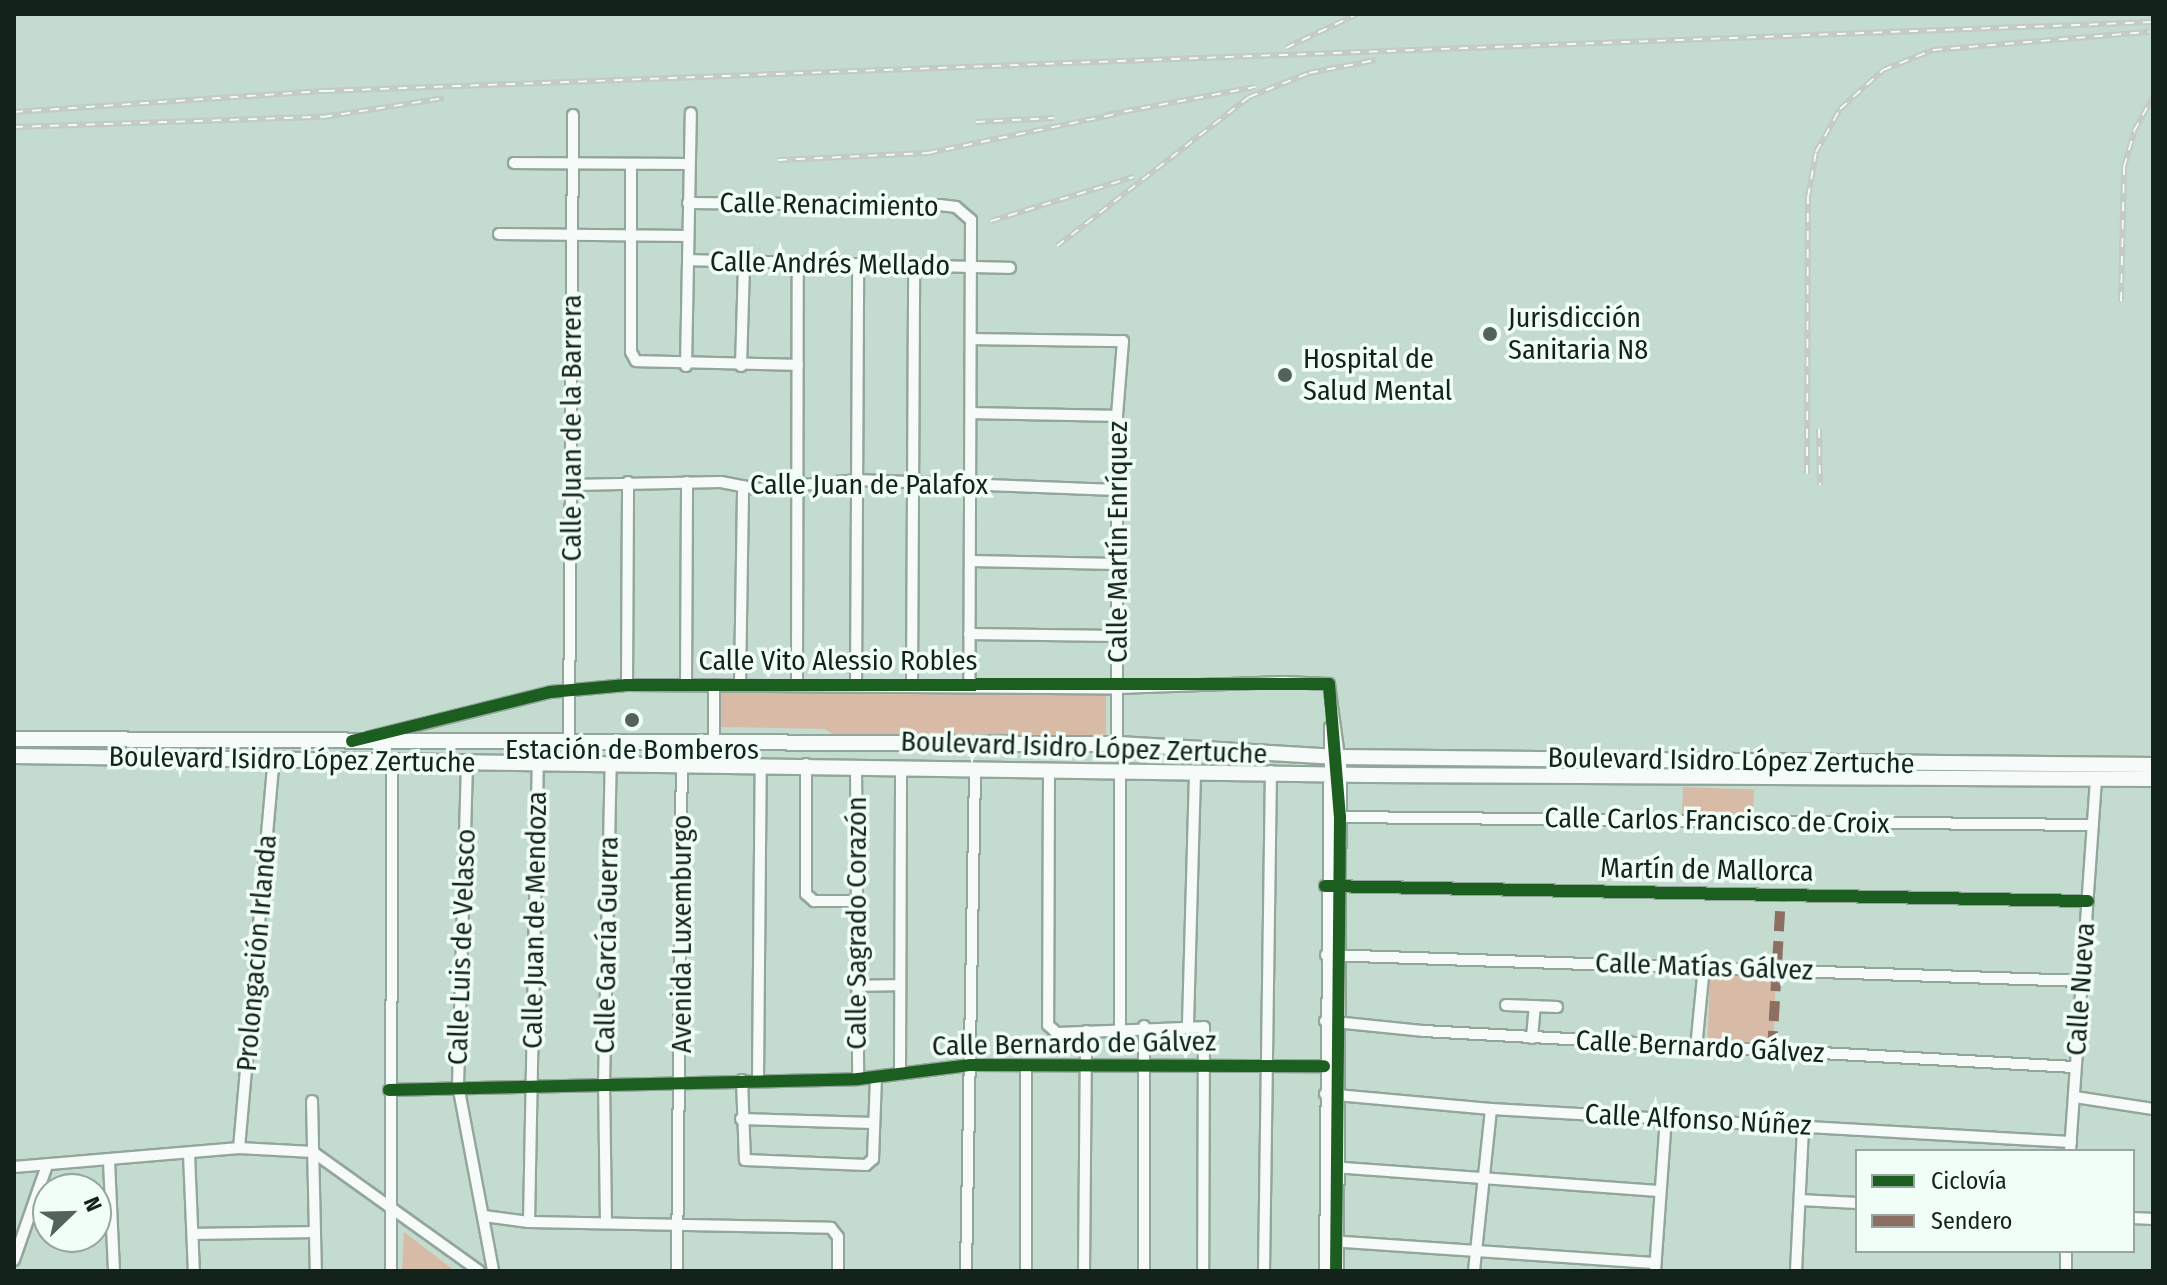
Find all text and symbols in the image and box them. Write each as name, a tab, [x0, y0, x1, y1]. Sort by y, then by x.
street label: Calle Renacimiento	[719, 186, 939, 224]
street label: Calle Andrés Mellado	[710, 245, 950, 283]
street label: Calle Juan de la Barrera	[555, 294, 589, 562]
place label: Jurisdicción Sanitaria N8	[1508, 301, 1648, 367]
marker: Jurisdicción Sanitaria N8	[1479, 323, 1501, 345]
place label: Hospital de Salud Mental	[1303, 342, 1452, 408]
marker: Hospital de Salud Mental	[1274, 364, 1296, 386]
street label: Calle Martín Enríquez	[1101, 421, 1135, 663]
street label: Calle Juan de Palafox	[750, 468, 988, 502]
street label: Calle Vito Alessio Robles	[698, 644, 978, 678]
marker: Estación de Bomberos	[623, 711, 641, 729]
street label: Boulevard Isidro López Zertuche	[900, 725, 1268, 771]
place label: Estación de Bomberos	[505, 733, 759, 767]
street label: Boulevard Isidro López Zertuche	[108, 740, 476, 780]
street label: Boulevard Isidro López Zertuche	[1547, 741, 1915, 781]
street label: Calle Juan de Mendoza	[516, 791, 554, 1049]
street label: Calle Sagrado Corazón	[840, 796, 874, 1050]
street label: Calle Carlos Francisco de Croix	[1544, 801, 1890, 841]
street label: Avenida Luxemburgo	[665, 815, 699, 1053]
street label: Calle Luis de Velasco	[441, 828, 483, 1066]
street label: Prolongación Irlanda	[230, 833, 284, 1073]
street label: Calle García Guerra	[588, 836, 626, 1054]
street label: Martín de Mallorca	[1600, 851, 1814, 889]
street label: Calle Nueva	[2060, 921, 2102, 1057]
street label: Calle Matías Gálvez	[1594, 946, 1814, 988]
street label: Calle Bernardo Gálvez	[1575, 1024, 1825, 1070]
street label: Calle Bernardo de Gálvez	[932, 1025, 1216, 1063]
street label: Calle Alfonso Núñez	[1584, 1097, 1812, 1143]
legend	[1855, 1149, 2135, 1253]
text: Ciclovía	[1931, 1167, 2007, 1195]
north arrow	[32, 1173, 112, 1253]
text: N	[78, 1193, 108, 1216]
text: Sendero	[1931, 1207, 2012, 1235]

